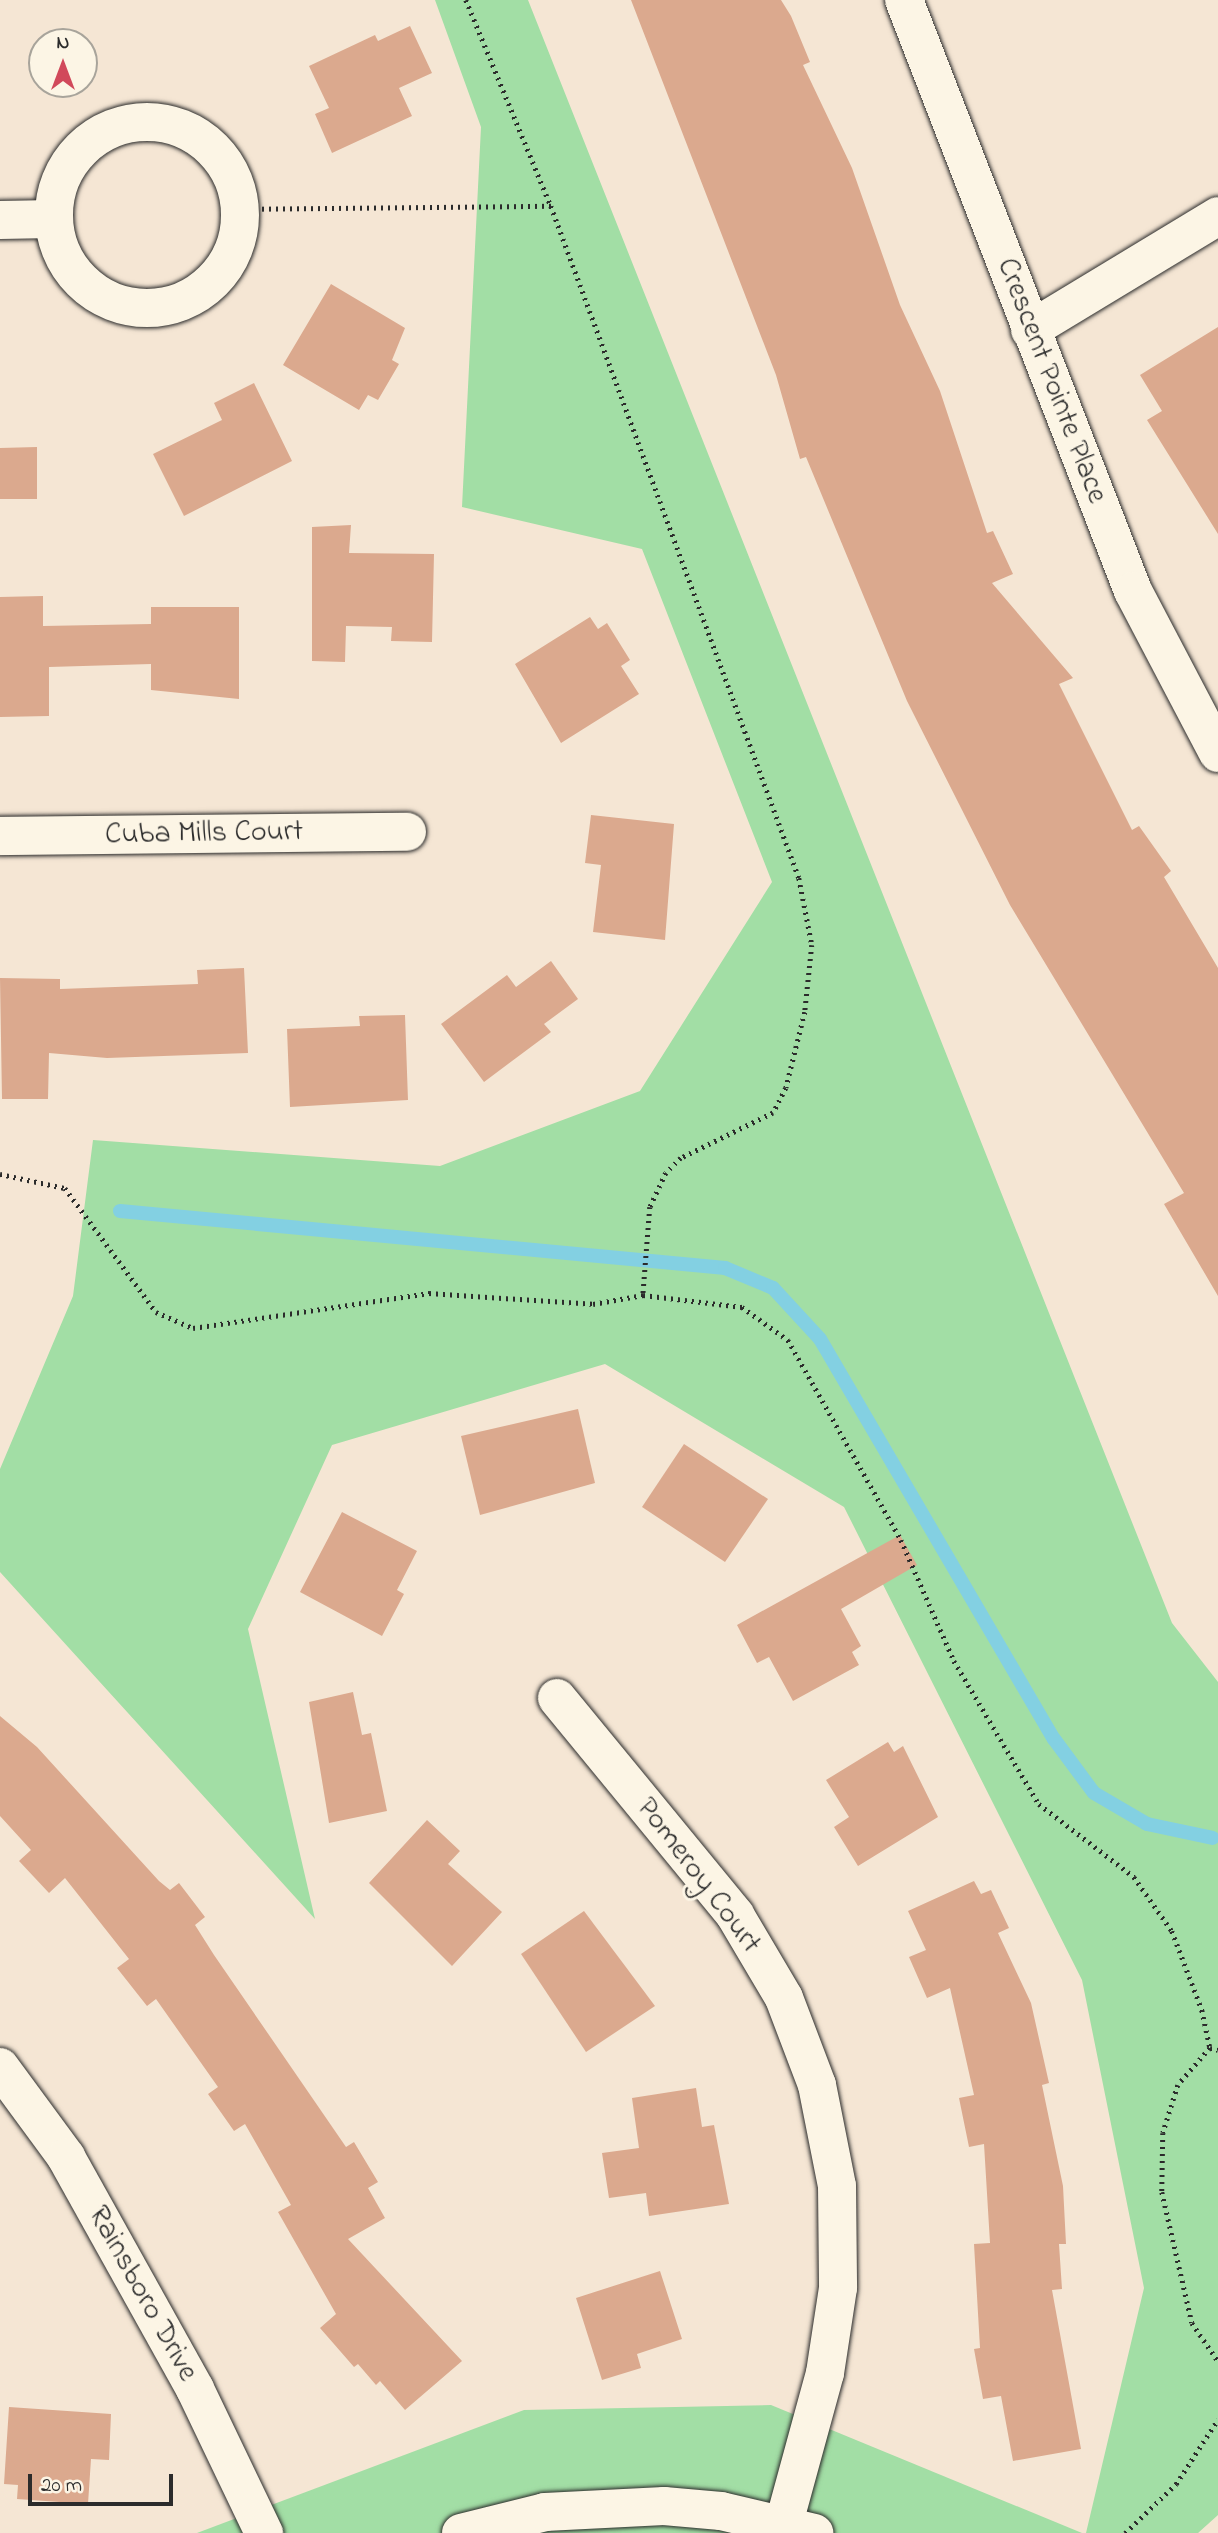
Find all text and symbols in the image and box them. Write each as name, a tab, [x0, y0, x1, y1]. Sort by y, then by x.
north arrow	[28, 28, 98, 98]
text: N	[57, 30, 69, 57]
street label: Crescent Pointe Place	[988, 253, 1114, 509]
street label: Cuba Mills Court	[105, 814, 303, 854]
street label: Pomeroy Court	[628, 1791, 768, 1961]
street label: Rainsboro Drive	[79, 2200, 205, 2388]
scale bar	[32, 2460, 177, 2504]
text: 20 m	[41, 2471, 82, 2501]

